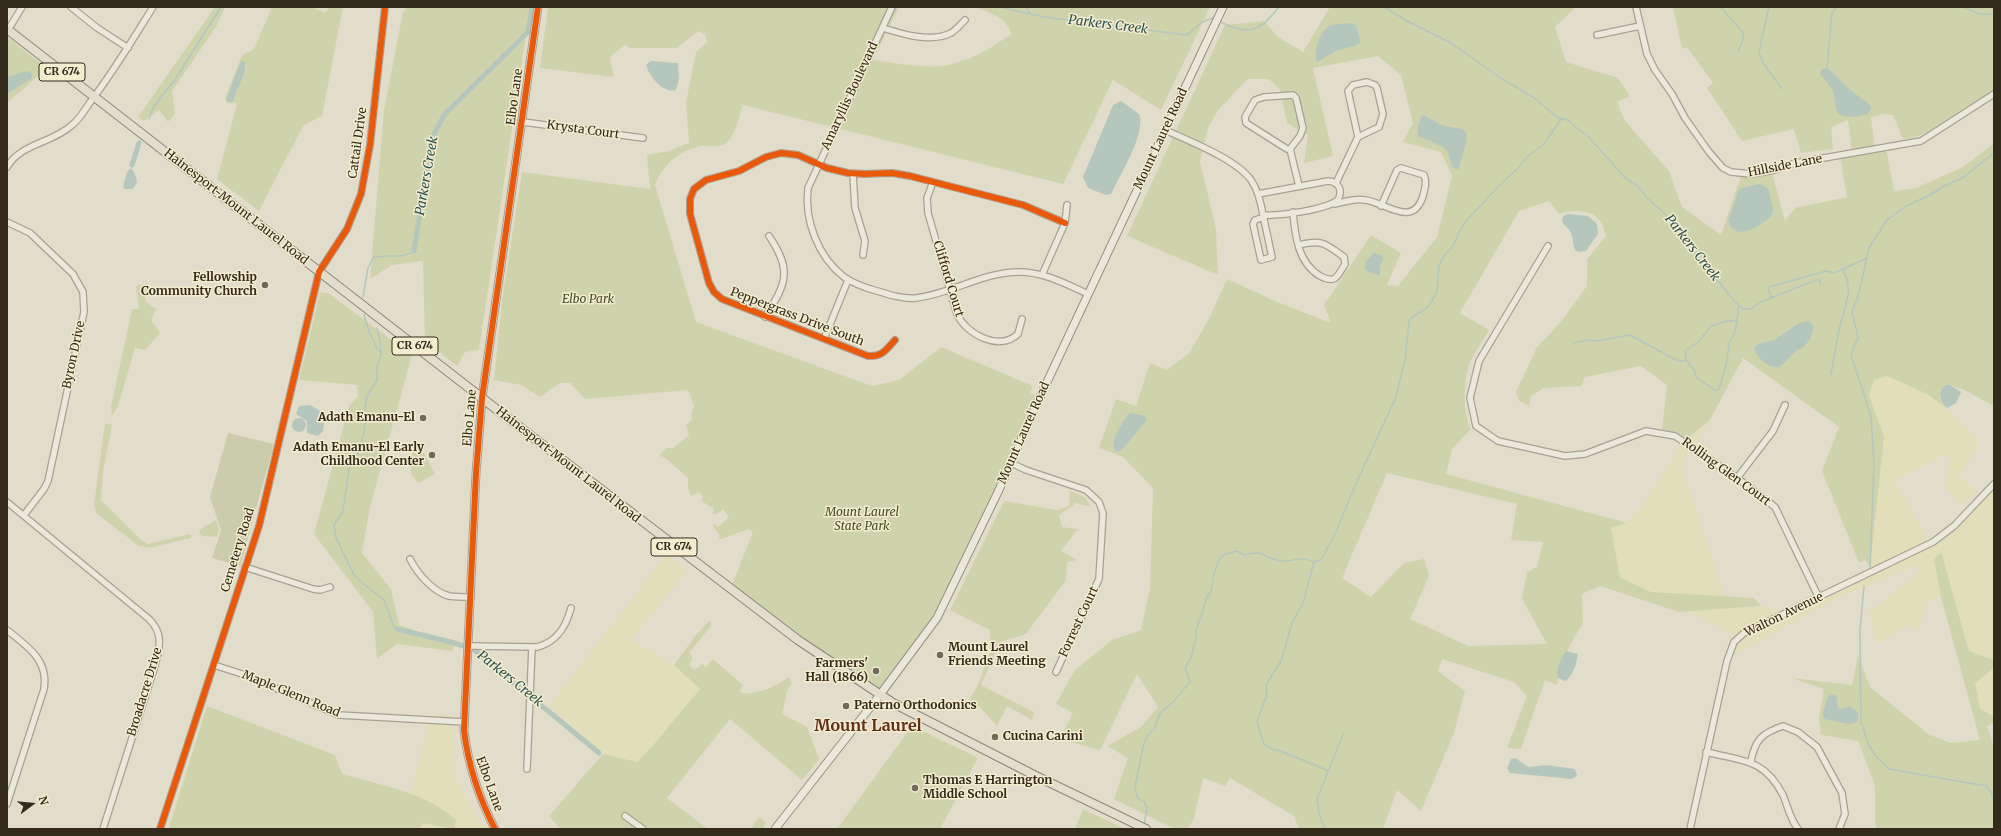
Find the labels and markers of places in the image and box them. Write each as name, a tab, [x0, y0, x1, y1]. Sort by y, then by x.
place label: Fellowship Community Church	[141, 271, 257, 299]
marker: Fellowship Community Church	[260, 280, 270, 290]
place label: Adath Emanu-El	[318, 411, 415, 425]
marker: Adath Emanu-El	[418, 413, 428, 423]
place label: Adath Emanu-El Early Childhood Center	[293, 441, 424, 469]
marker: Adath Emanu-El Early Childhood Center	[427, 450, 437, 460]
place label: Mount Laurel Friends Meeting	[948, 641, 1046, 669]
marker: Mount Laurel Friends Meeting	[935, 650, 945, 660]
place label: Farmers' Hall (1866)	[805, 657, 868, 685]
marker: Farmers' Hall (1866)	[871, 666, 881, 676]
place label: Paterno Orthodonics	[854, 699, 977, 713]
marker: Paterno Orthodonics	[841, 701, 851, 711]
place label: Cucina Carini	[1003, 730, 1083, 744]
marker: Cucina Carini	[990, 732, 1000, 742]
place label: Thomas E Harrington Middle School	[923, 774, 1053, 802]
marker: Thomas E Harrington Middle School	[910, 783, 920, 793]

